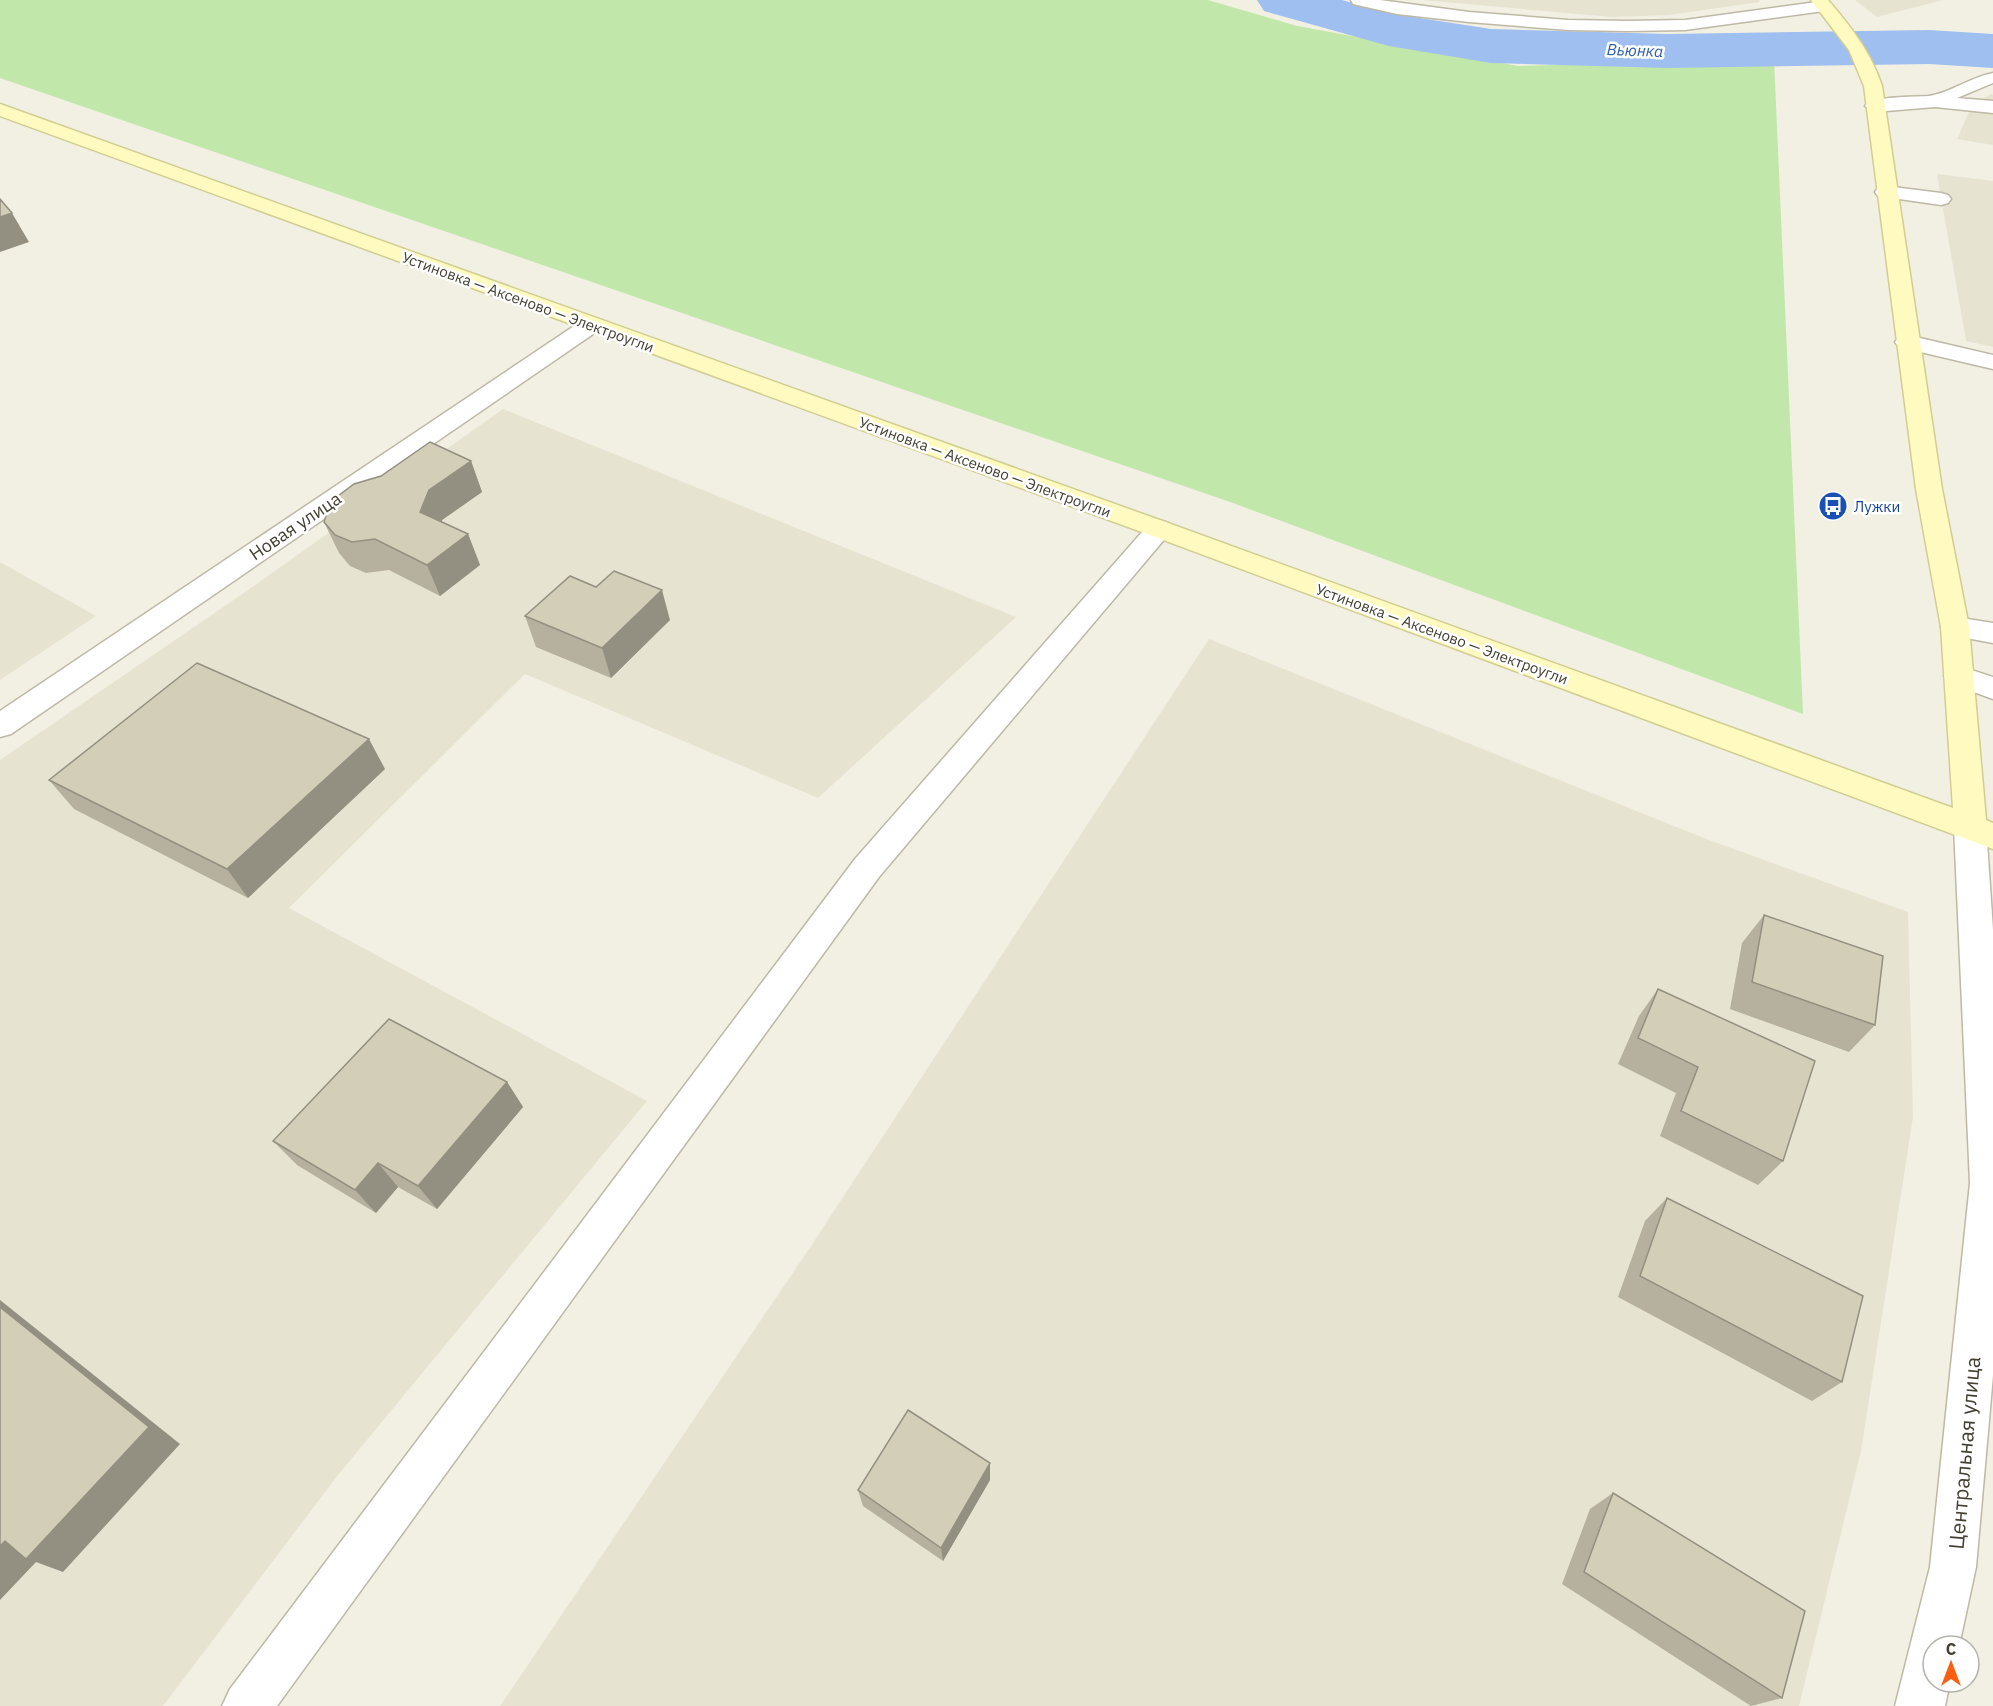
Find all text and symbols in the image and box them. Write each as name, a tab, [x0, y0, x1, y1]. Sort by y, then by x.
water label: Вьюнка	[1606, 39, 1664, 61]
street label: Устиновка — Аксеново — Электроугли	[399, 247, 657, 357]
street label: Устиновка — Аксеново — Электроугли	[856, 412, 1114, 522]
street label: Новая улица	[245, 487, 346, 565]
bus stop icon: Лужки	[1817, 490, 1849, 522]
place label: Лужки	[1854, 497, 1900, 516]
street label: Устиновка — Аксеново — Электроугли	[1313, 579, 1571, 689]
street label: Центральная улица	[1942, 1355, 1986, 1551]
north arrow	[1921, 1634, 1981, 1694]
text: С	[1946, 1639, 1956, 1659]

